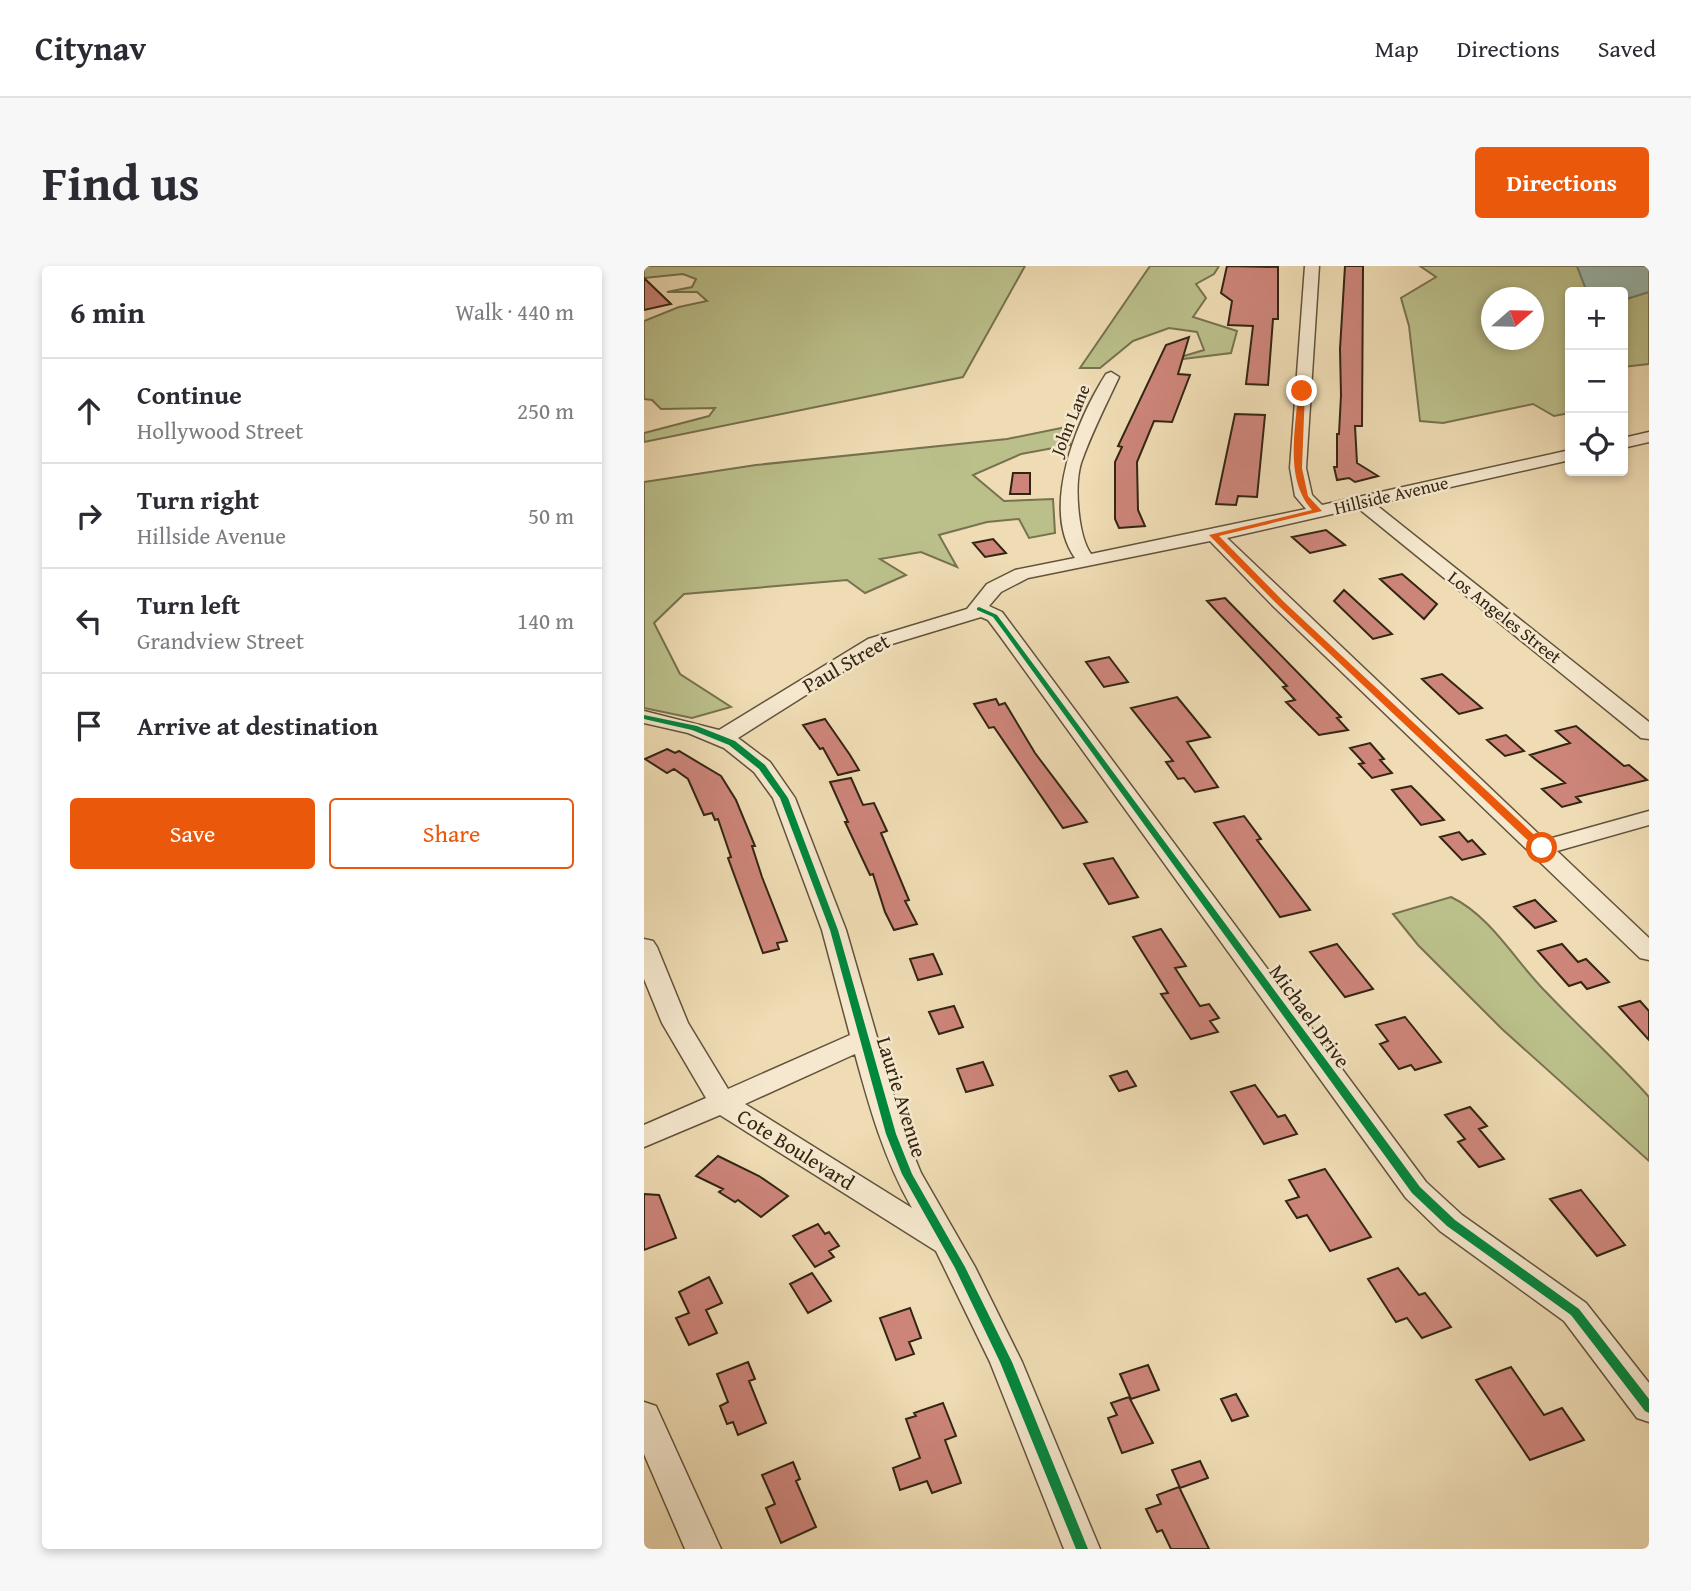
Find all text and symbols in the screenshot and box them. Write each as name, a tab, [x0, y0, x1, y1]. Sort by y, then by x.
text: Citynav	[35, 24, 146, 72]
text: Map	[1375, 31, 1419, 66]
text: Directions	[1457, 31, 1560, 66]
text: Saved	[1598, 31, 1656, 66]
text: Find us	[42, 146, 200, 218]
button: Directions	[1475, 147, 1649, 218]
north arrow	[1481, 287, 1544, 350]
map controls	[1565, 287, 1628, 476]
button: +	[1565, 287, 1628, 350]
text: 6 min	[70, 290, 145, 334]
text: Walk · 440 m	[455, 295, 574, 328]
button: −	[1565, 350, 1628, 413]
text: Continue	[137, 375, 242, 414]
route end	[1286, 375, 1317, 406]
street label: John Lane	[1043, 380, 1097, 462]
icon: ahead	[70, 392, 108, 430]
text: 250 m	[517, 394, 574, 427]
button: locate	[1565, 413, 1628, 476]
text: Hollywood Street	[137, 414, 303, 447]
street label: Hillside Avenue	[1331, 469, 1451, 521]
text: Turn right	[137, 480, 259, 519]
icon: right	[70, 497, 108, 535]
text: 50 m	[528, 499, 574, 532]
text: Hillside Avenue	[137, 519, 286, 552]
street label: Los Angeles Street	[1442, 564, 1568, 670]
text: Turn left	[137, 585, 240, 624]
icon: left	[70, 602, 108, 640]
text: 140 m	[517, 604, 574, 637]
text: Grandview Street	[137, 624, 304, 657]
street label: Paul Street	[797, 625, 896, 700]
text: Arrive at destination	[137, 706, 378, 745]
icon: arrive	[70, 707, 108, 745]
button: Save	[70, 798, 315, 869]
button: Share	[329, 798, 574, 869]
route start	[1526, 832, 1557, 863]
street label: Michael Drive	[1262, 958, 1358, 1074]
street label: Laurie Avenue	[869, 1033, 935, 1161]
street label: Cote Boulevard	[731, 1101, 861, 1198]

